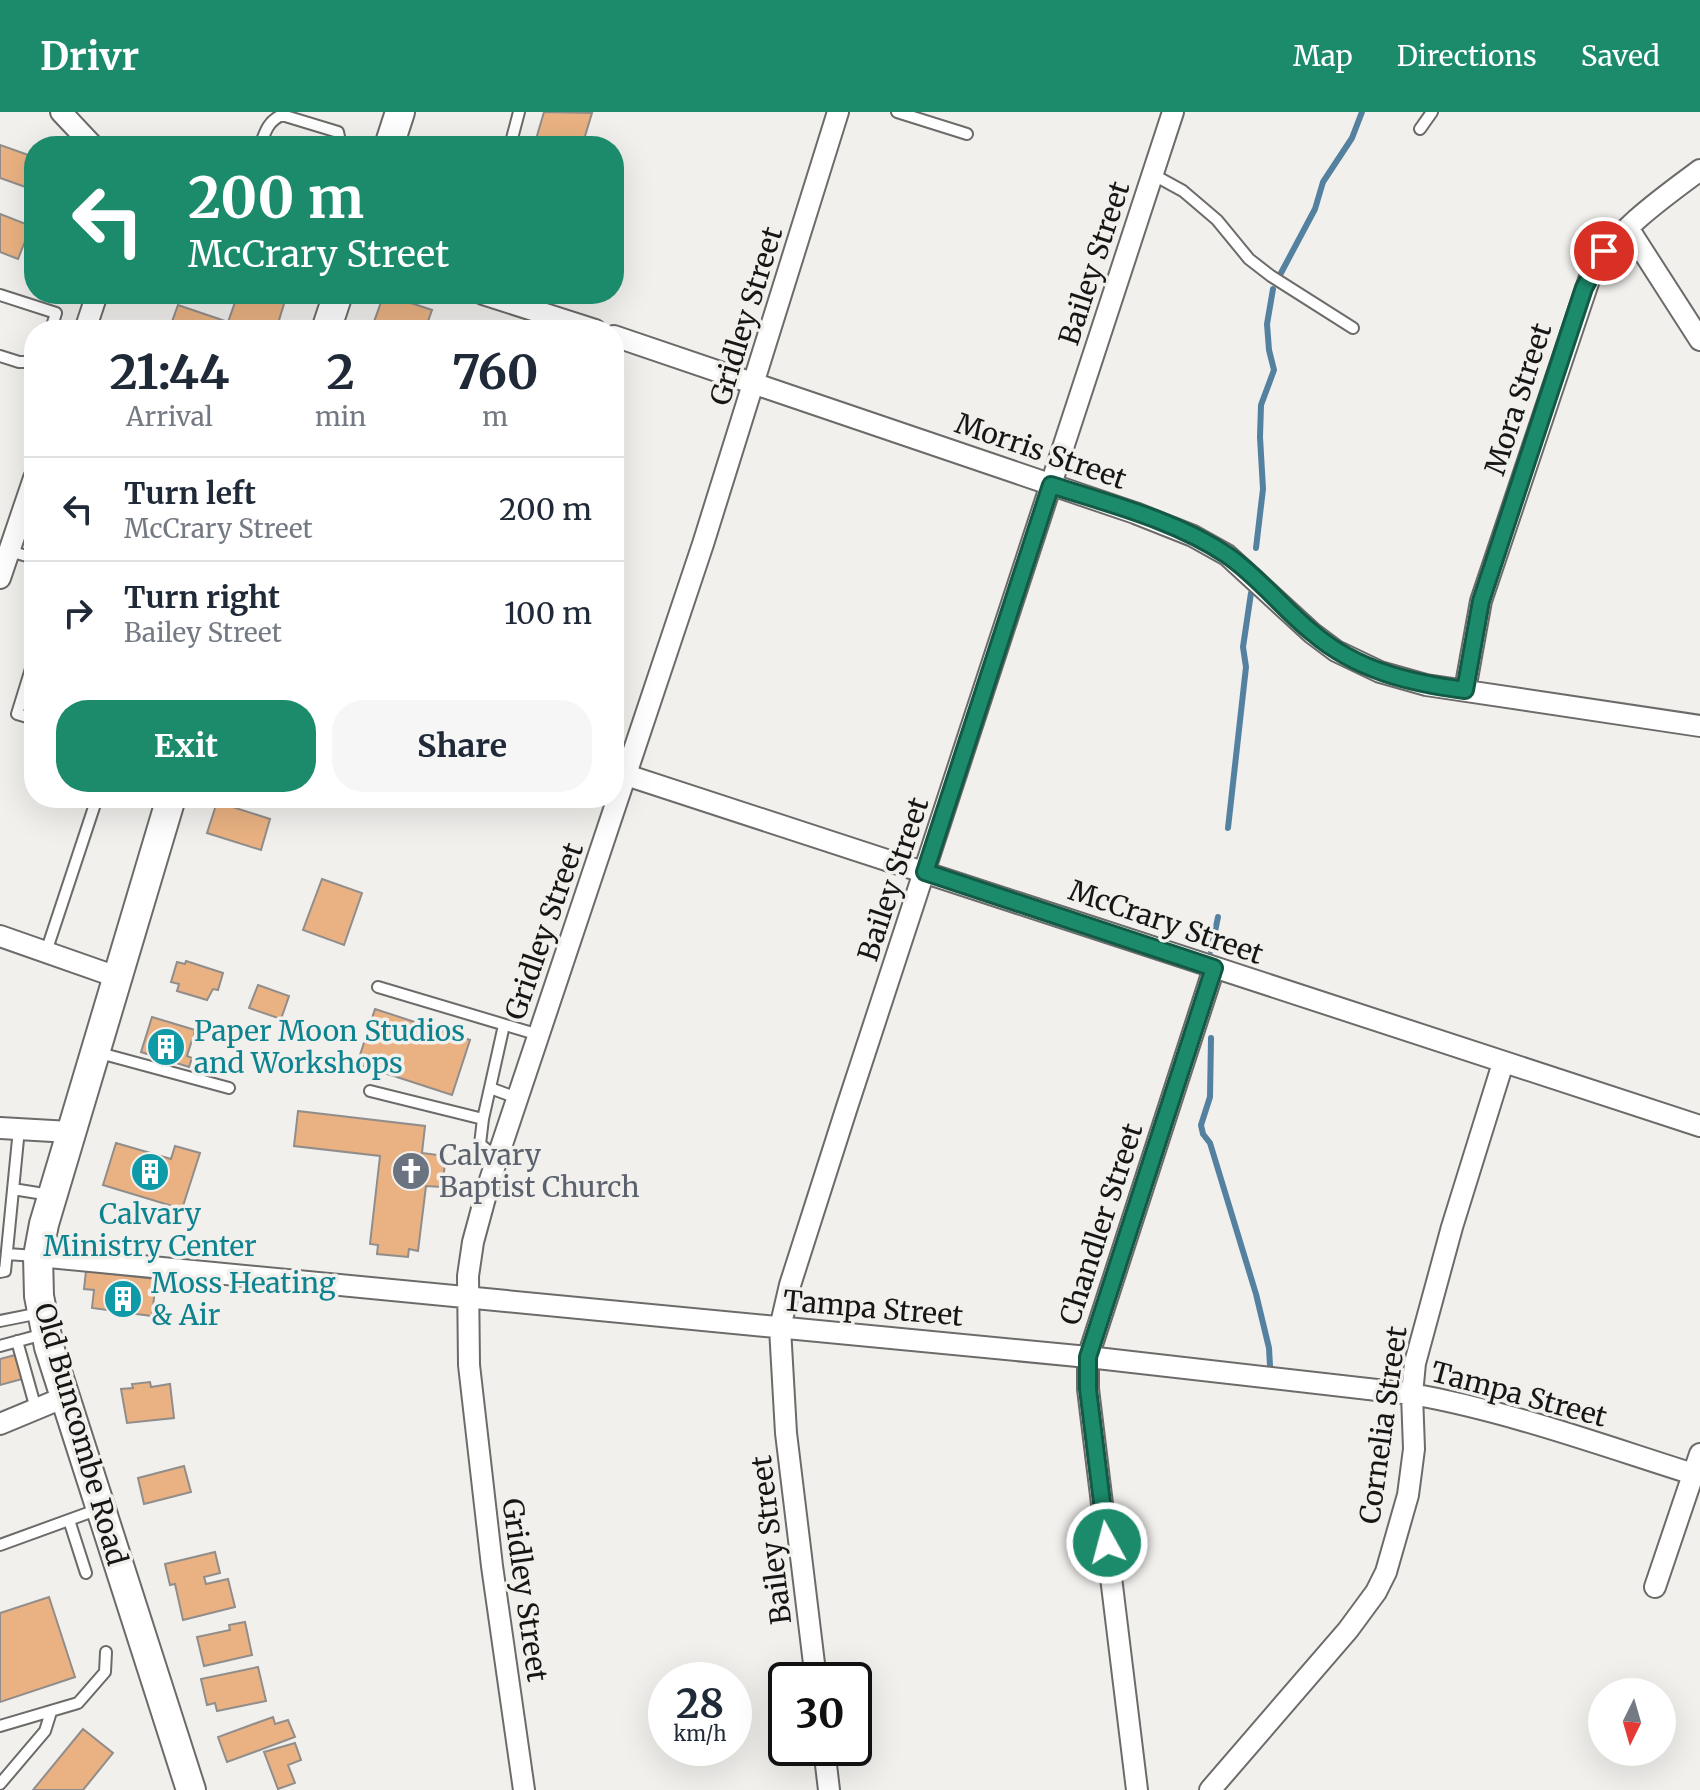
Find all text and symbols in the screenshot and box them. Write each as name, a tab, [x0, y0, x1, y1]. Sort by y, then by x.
text: Drivr	[40, 33, 139, 80]
text: Map	[1293, 38, 1353, 74]
text: Directions	[1397, 38, 1537, 74]
text: Saved	[1581, 38, 1660, 74]
text: 200 m	[188, 163, 364, 233]
icon: left	[56, 168, 160, 272]
street label: Bailey Street	[1051, 177, 1137, 349]
pin	[1570, 217, 1638, 285]
street label: Gridley Street	[702, 222, 790, 410]
icon: arrive	[1582, 229, 1626, 273]
text: McCrary Street	[188, 232, 449, 277]
street label: Mora Street	[1477, 318, 1560, 480]
text: 21:44	[109, 342, 229, 402]
text: 2	[326, 342, 355, 402]
text: 760	[452, 342, 539, 402]
text: Arrival	[126, 400, 213, 433]
text: min	[315, 400, 366, 433]
text: m	[482, 400, 508, 433]
street label: Morris Street	[951, 405, 1131, 497]
text: Turn left	[124, 474, 256, 512]
icon: left	[56, 487, 100, 531]
text: 200 m	[499, 490, 592, 528]
text: McCrary Street	[124, 512, 313, 545]
text: Turn right	[124, 578, 280, 616]
icon: right	[56, 591, 100, 635]
text: 100 m	[504, 594, 592, 632]
text: Bailey Street	[124, 616, 282, 649]
button: Exit	[56, 700, 316, 792]
button: Share	[332, 700, 592, 792]
street label: Bailey Street	[850, 793, 936, 965]
street label: Gridley Street	[497, 838, 591, 1024]
street label: McCrary Street	[1064, 872, 1268, 972]
place label: Paper Moon Studios and Workshops	[194, 1013, 465, 1081]
building icon: Paper Moon Studios and Workshops	[145, 1026, 187, 1068]
street label: Chandler Street	[1051, 1119, 1151, 1329]
place label: Calvary Baptist Church	[439, 1137, 640, 1205]
church icon: Calvary Baptist Church	[390, 1150, 432, 1192]
building icon: Calvary Ministry Center	[129, 1151, 171, 1193]
place label: Calvary Ministry Center	[43, 1196, 257, 1264]
place label: Moss Heating & Air	[151, 1265, 336, 1333]
building icon: Moss Heating & Air	[102, 1278, 144, 1320]
street label: Tampa Street	[782, 1282, 965, 1334]
street label: Old Buncombe Road	[26, 1299, 136, 1569]
street label: Cornelia Street	[1351, 1324, 1415, 1526]
street label: Tampa Street	[1427, 1353, 1611, 1435]
street label: Bailey Street	[743, 1453, 799, 1627]
street label: Gridley Street	[494, 1496, 556, 1684]
position arrow	[1065, 1501, 1149, 1585]
speed limit sign: 30	[768, 1662, 872, 1766]
north arrow	[1588, 1678, 1676, 1766]
map controls	[1588, 1678, 1676, 1766]
text: 28	[676, 1679, 724, 1729]
text: km/h	[674, 1721, 726, 1746]

